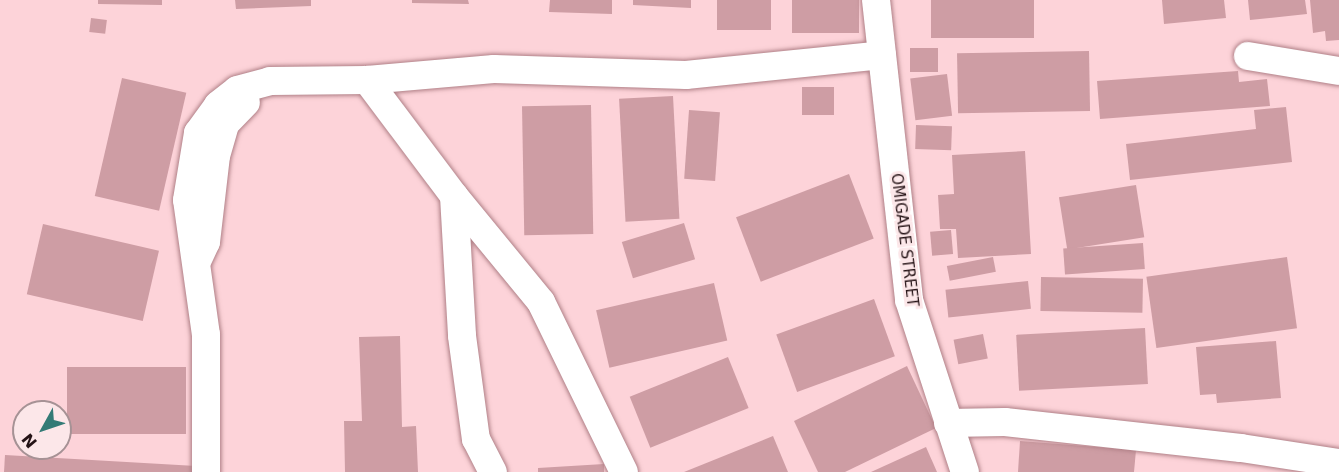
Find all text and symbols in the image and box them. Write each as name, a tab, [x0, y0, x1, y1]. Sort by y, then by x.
street label: OMIGADE STREET	[887, 172, 921, 308]
north arrow	[12, 400, 72, 460]
text: N	[18, 429, 41, 452]

